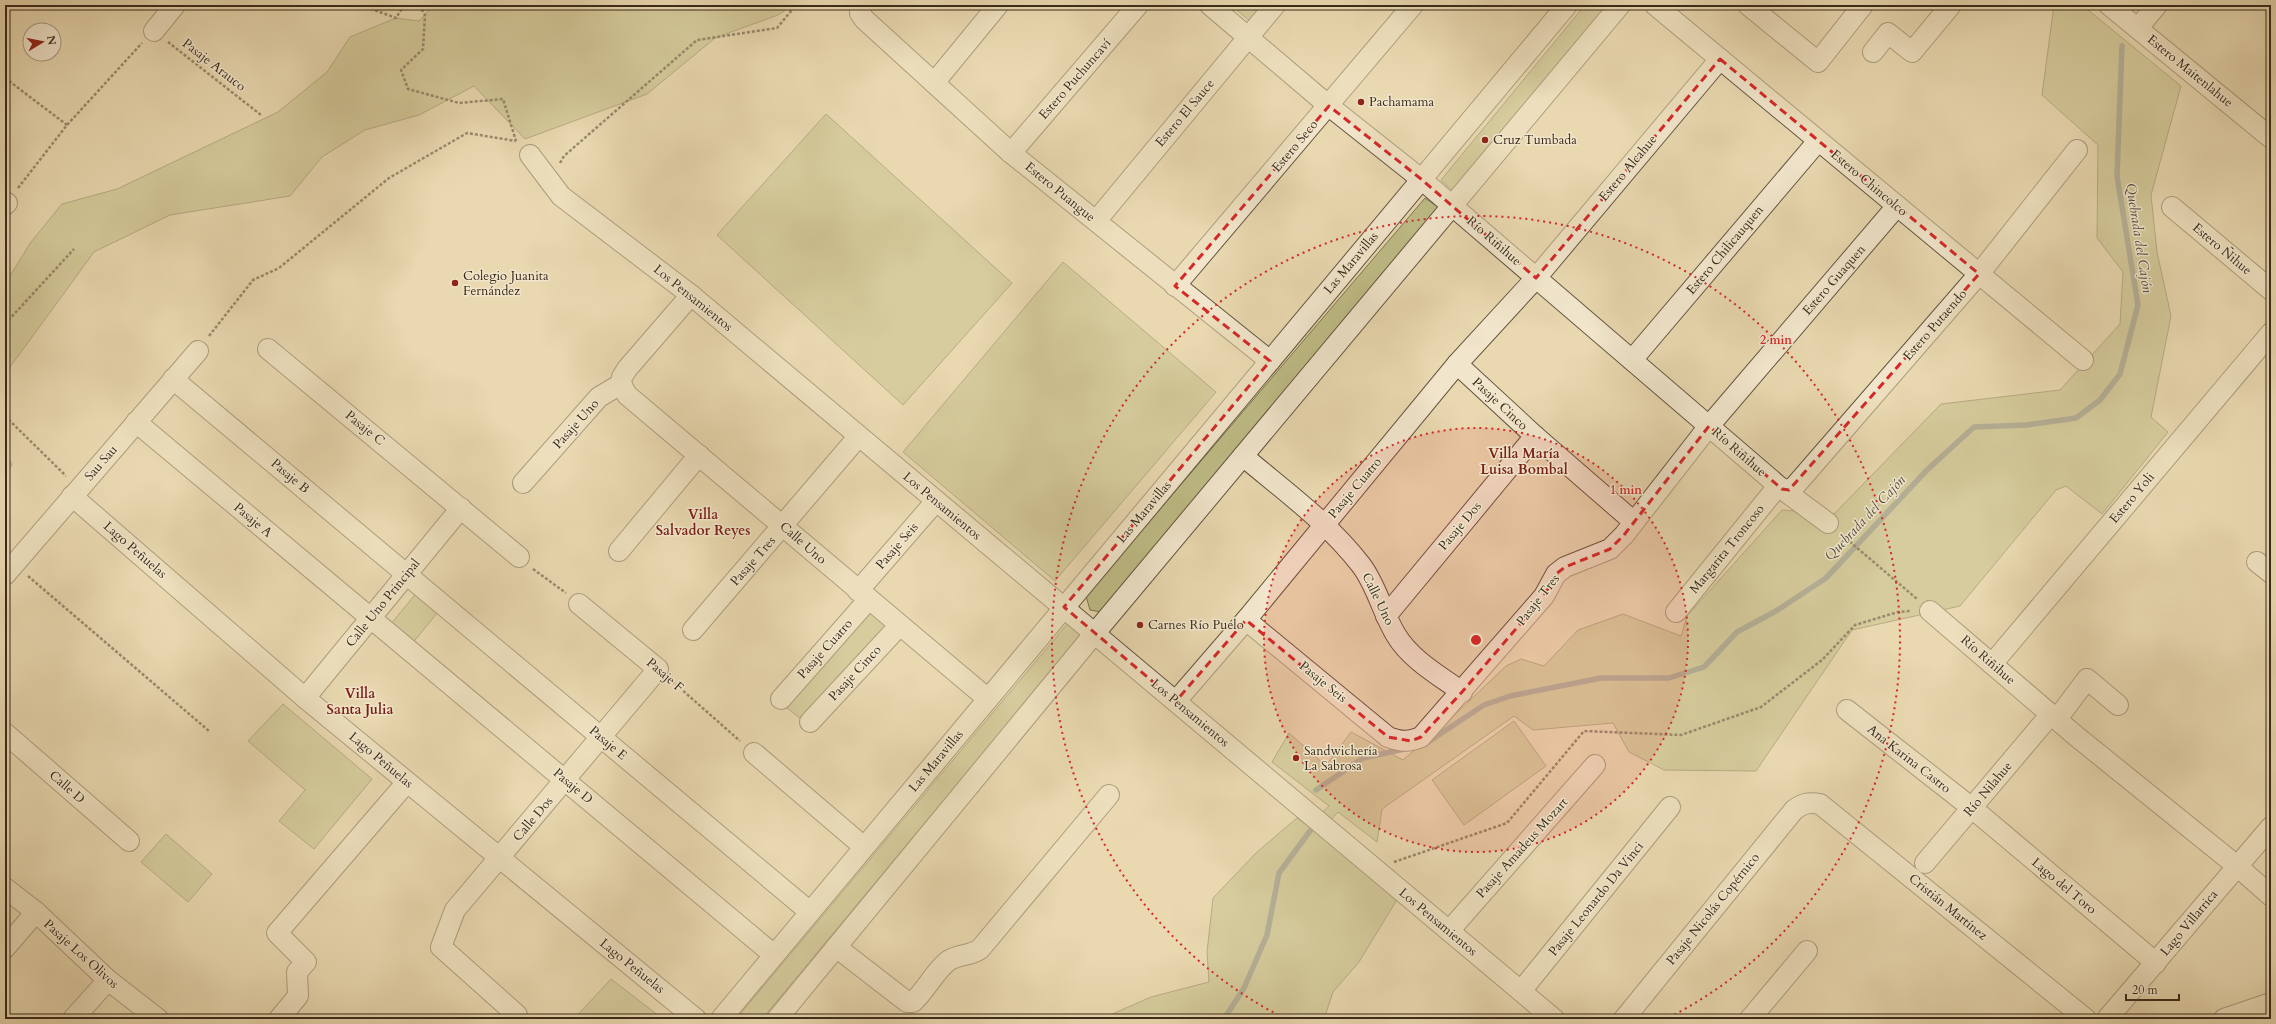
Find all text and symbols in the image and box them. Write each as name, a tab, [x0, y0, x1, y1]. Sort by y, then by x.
north arrow	[22, 22, 62, 62]
street label: Estero Maitenlahue	[2143, 31, 2237, 111]
text: N	[43, 34, 60, 47]
street label: Estero Puchuncaví	[1035, 34, 1115, 123]
street label: Pasaje Arauco	[179, 35, 249, 95]
street label: Estero El Sauce	[1151, 75, 1219, 151]
place label: Pachamama	[1369, 93, 1435, 111]
marker: Pachamama	[1356, 97, 1366, 107]
street label: Estero Seco	[1268, 116, 1322, 176]
place label: Cruz Tumbada	[1493, 131, 1577, 149]
street label: Estero Alcahue	[1595, 131, 1661, 205]
marker: Cruz Tumbada	[1480, 135, 1490, 145]
street label: Estero Chincolco	[1827, 146, 1911, 220]
street label: Estero Puangue	[1021, 158, 1099, 226]
water label: Quebrada del Cajón	[2121, 182, 2157, 294]
street label: Estero Chilicauquen	[1682, 201, 1768, 298]
street label: Río Riñihue	[1463, 212, 1525, 270]
street label: Estero Ñihue	[2188, 219, 2256, 279]
street label: Las Maravillas	[1320, 228, 1382, 298]
street label: Estero Guaquen	[1798, 240, 1870, 319]
street label: Los Pensamientos	[650, 260, 736, 336]
place label: Colegio Juanita Fernández	[463, 267, 549, 300]
marker: Colegio Juanita Fernández	[450, 278, 460, 288]
street label: Estero Putaendo	[1899, 285, 1971, 365]
text: 2 min	[1760, 332, 1792, 348]
street label: Pasaje Cinco	[1468, 373, 1532, 435]
street label: Pasaje Uno	[549, 395, 603, 453]
street label: Pasaje C	[341, 406, 389, 450]
street label: Río Riñihue	[1708, 423, 1770, 481]
street label: Sau Sau	[80, 441, 122, 485]
district label: Villa María Luisa Bombal	[1480, 444, 1568, 479]
street label: Pasaje Cuatro	[1324, 454, 1386, 522]
street label: Pasaje B	[267, 455, 313, 498]
street label: Los Pensamientos	[899, 468, 985, 544]
street label: Estero Yoli	[2105, 468, 2159, 527]
water label: Quebrada del Cajón	[1820, 471, 1910, 565]
street label: Las Maravillas	[1113, 477, 1175, 547]
text: 1 min	[1610, 482, 1642, 498]
street label: Pasaje A	[230, 498, 277, 542]
street label: Pasaje Dos	[1434, 498, 1486, 554]
street label: Margarita Troncoso	[1685, 501, 1769, 597]
district label: Villa Salvador Reyes	[656, 505, 750, 540]
street label: Lago Peñuelas	[99, 517, 171, 583]
street label: Calle Uno	[776, 518, 830, 568]
street label: Pasaje Seis	[872, 519, 922, 573]
street label: Pasaje Tres	[726, 532, 780, 590]
street label: Calle Uno Principal	[342, 554, 425, 651]
street label: Calle Uno	[1358, 570, 1398, 628]
street label: Pasaje Tres	[1512, 570, 1564, 630]
street label: Pasaje Cuatro	[793, 615, 857, 683]
place label: Carnes Río Puelo	[1148, 616, 1244, 634]
marker: Carnes Río Puelo	[1135, 620, 1145, 630]
street label: Río Riñihue	[1957, 631, 2019, 689]
centre of rings	[1469, 633, 1483, 647]
street label: Pasaje Cinco	[824, 641, 886, 705]
street label: Pasaje F	[643, 654, 687, 696]
street label: Pasaje Seis	[1295, 657, 1351, 707]
street label: Los Pensamientos	[1147, 675, 1233, 751]
district label: Villa Santa Julia	[327, 684, 393, 719]
street label: Ana Karina Castro	[1863, 721, 1955, 797]
street label: Pasaje E	[585, 722, 631, 764]
street label: Las Maravillas	[905, 726, 967, 796]
street label: Lago Peñuelas	[345, 728, 417, 792]
place label: Sandwichería La Sabrosa	[1304, 742, 1378, 775]
marker: Sandwichería La Sabrosa	[1291, 753, 1301, 763]
street label: Río Nilahue	[1960, 757, 2016, 820]
street label: Pasaje D	[549, 764, 597, 808]
street label: Calle D	[45, 766, 89, 808]
street label: Calle Dos	[509, 793, 557, 845]
street label: Pasaje Amadeus Mozart	[1472, 794, 1572, 902]
street label: Pasaje Leonardo Da Vinci	[1544, 838, 1648, 960]
street label: Pasaje Nicolás Copérnico	[1662, 849, 1764, 969]
street label: Lago del Toro	[2028, 854, 2100, 918]
street label: Cristián Martínez	[1905, 870, 1991, 944]
street label: Los Pensamientos	[1395, 884, 1481, 960]
street label: Lago Villarrica	[2156, 886, 2222, 960]
street label: Pasaje Los Olivos	[40, 915, 122, 993]
street label: Lago Peñuelas	[596, 934, 668, 998]
scale bar	[2126, 976, 2179, 1002]
text: 20 m	[2132, 982, 2159, 998]

